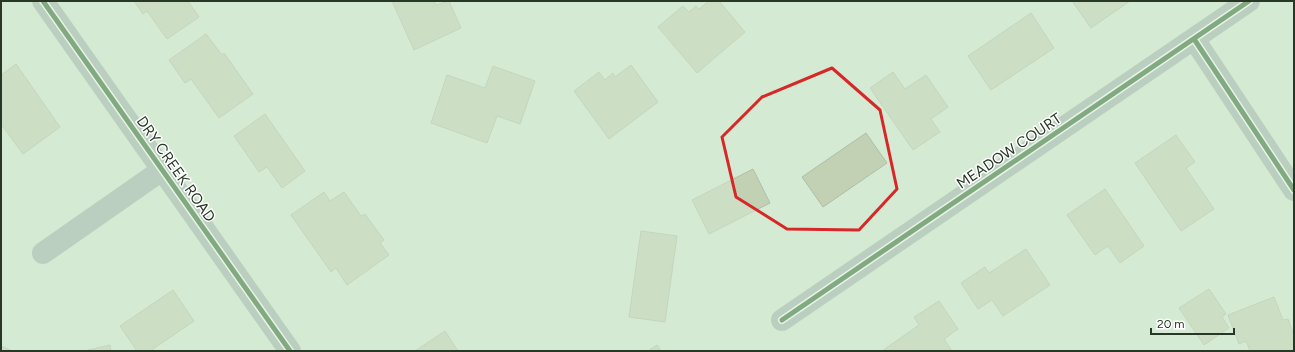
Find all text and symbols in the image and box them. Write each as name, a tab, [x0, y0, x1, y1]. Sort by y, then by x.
street label: MEADOW COURT	[953, 109, 1065, 193]
street label: DRY CREEK ROAD	[133, 113, 219, 225]
scale bar	[1151, 310, 1234, 336]
text: 20 m	[1157, 317, 1185, 331]

